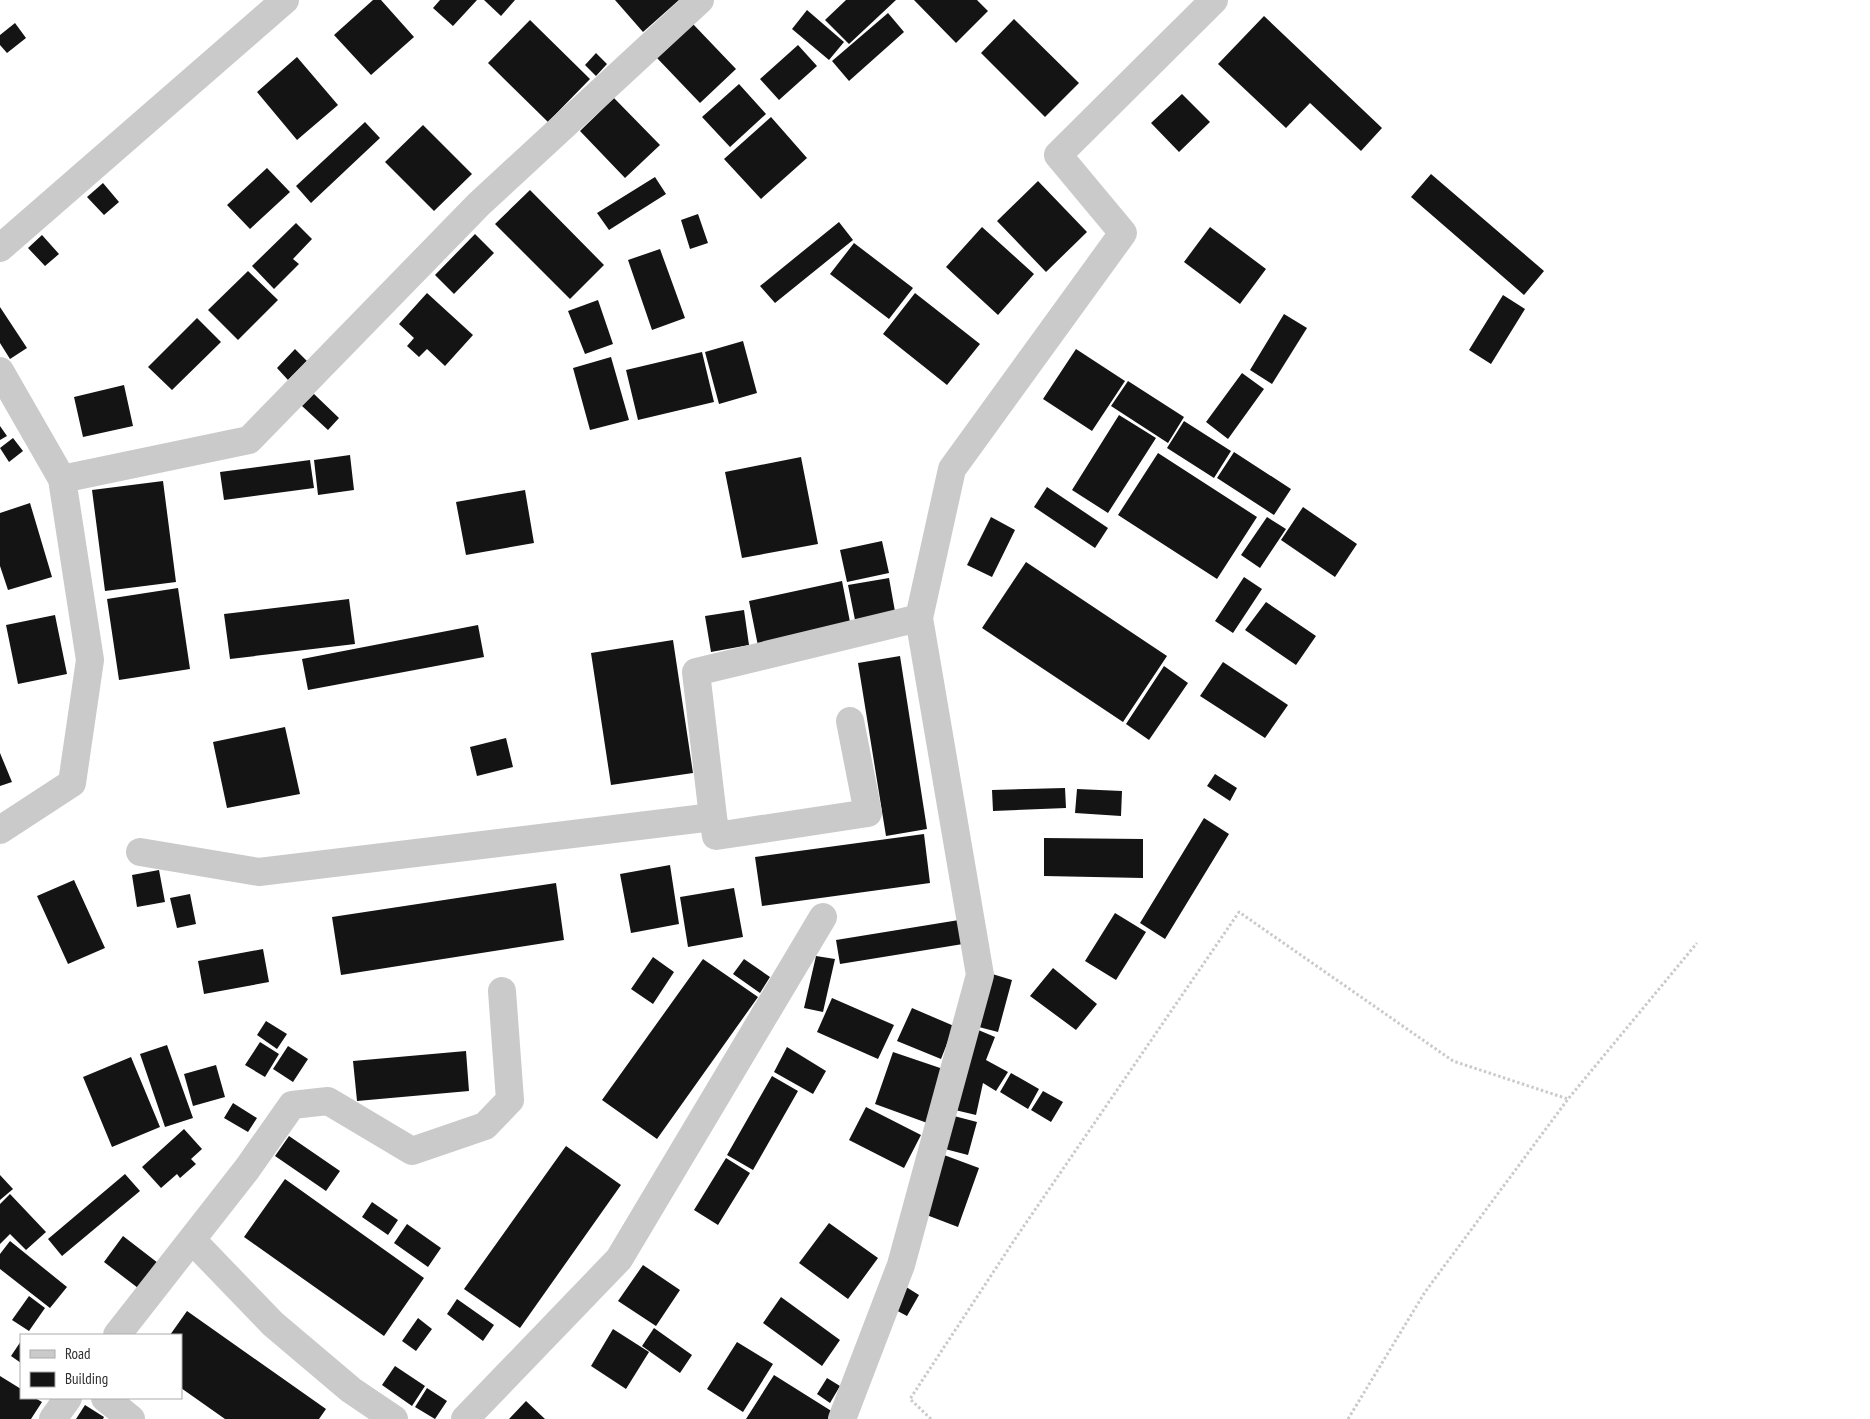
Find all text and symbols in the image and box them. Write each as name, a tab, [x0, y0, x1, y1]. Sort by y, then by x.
legend	[20, 1334, 182, 1399]
text: Road	[65, 1344, 91, 1363]
text: Building	[65, 1369, 108, 1388]

